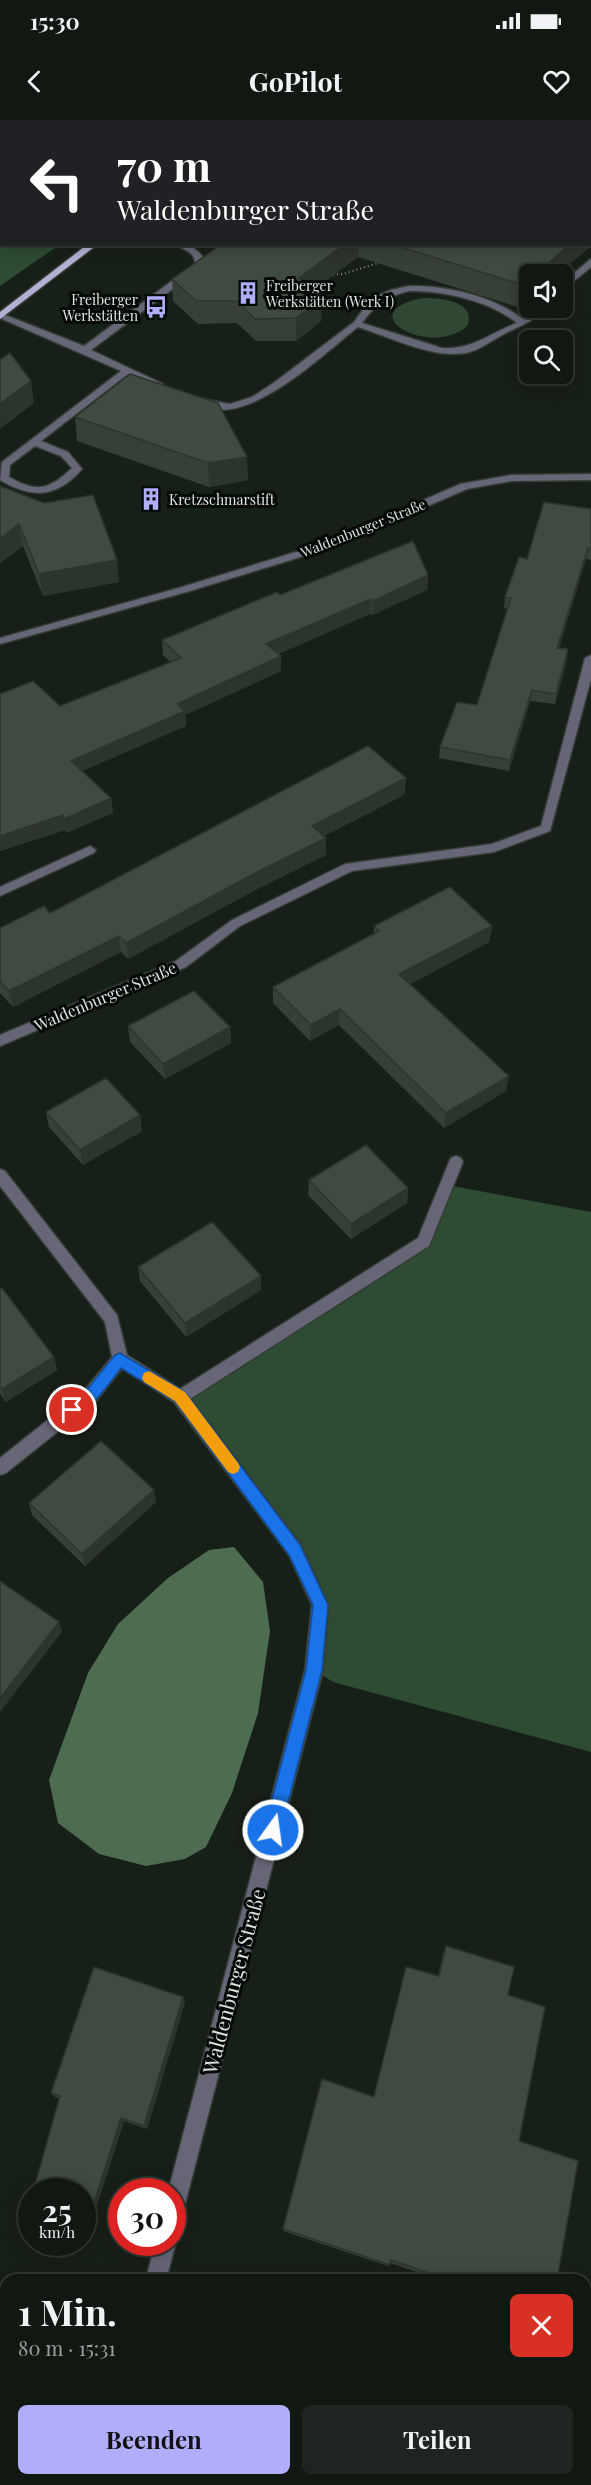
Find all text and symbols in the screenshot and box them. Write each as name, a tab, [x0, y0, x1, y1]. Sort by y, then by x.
text: 15:30	[30, 6, 80, 36]
text: GoPilot	[249, 63, 342, 99]
icon: back	[18, 65, 51, 98]
icon: heart	[540, 65, 573, 98]
text: 70 m	[117, 137, 211, 193]
icon: left	[18, 144, 96, 222]
text: Waldenburger Straße	[117, 191, 374, 227]
map controls	[519, 264, 573, 384]
button: sound	[519, 264, 573, 318]
place label: Freiberger Werkstätten (Werk I)	[265, 276, 394, 311]
building icon: Freiberger Werkstätten (Werk I)	[235, 280, 261, 306]
place label: Freiberger Werkstätten	[62, 290, 139, 325]
bus stop icon: Freiberger Werkstätten	[143, 294, 169, 320]
button: search	[519, 330, 573, 384]
building icon: Kretzschmarstift	[138, 486, 164, 512]
place label: Kretzschmarstift	[169, 490, 276, 509]
street label: Waldenburger Straße	[297, 494, 428, 562]
street label: Waldenburger Straße	[30, 957, 179, 1036]
pin	[46, 1384, 97, 1435]
icon: arrive	[55, 1393, 88, 1426]
position arrow	[241, 1798, 305, 1862]
street label: Waldenburger Straße	[195, 1885, 271, 2077]
speed limit sign: 30	[108, 2178, 186, 2256]
text: 25	[42, 2190, 72, 2230]
text: km/h	[39, 2222, 75, 2242]
text: 1 Min.	[18, 2287, 117, 2335]
button: close	[510, 2294, 573, 2357]
text: 80 m · 15:31	[18, 2334, 116, 2361]
button: Beenden	[18, 2405, 290, 2474]
button: Teilen	[302, 2405, 573, 2474]

